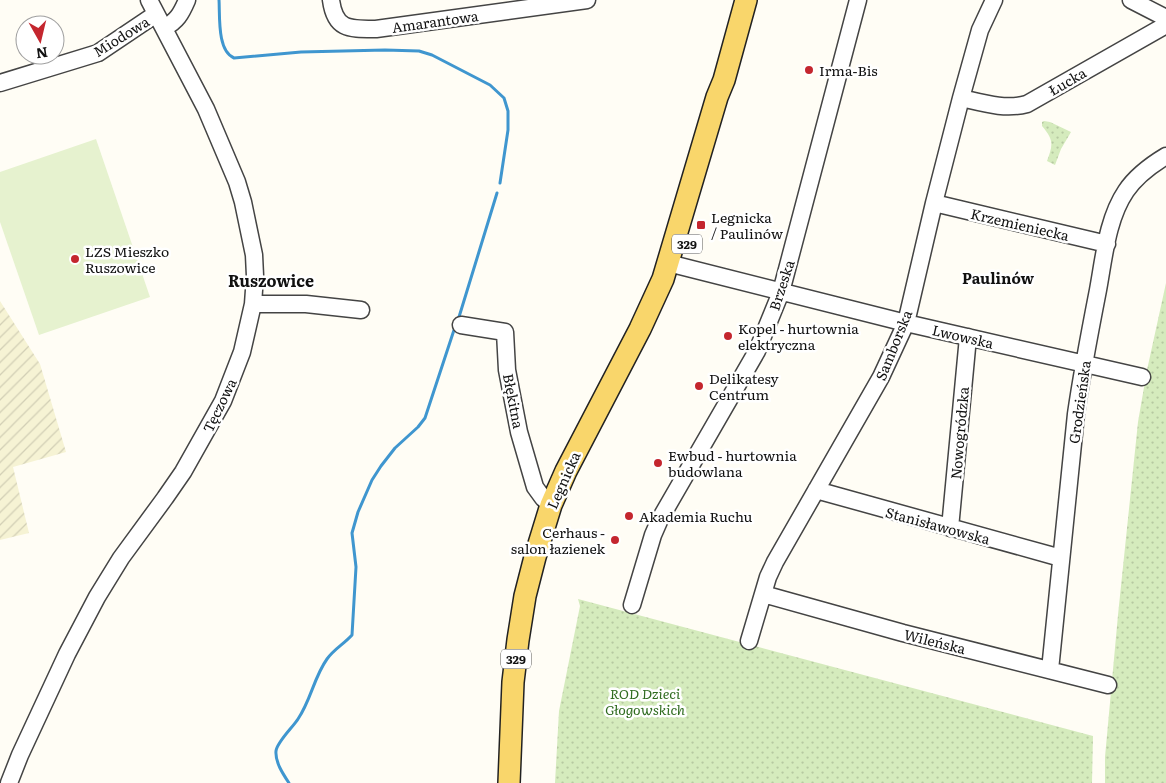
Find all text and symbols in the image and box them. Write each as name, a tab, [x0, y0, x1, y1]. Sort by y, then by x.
street label: Amarantowa	[391, 5, 480, 37]
street label: Miodowa	[89, 11, 153, 61]
north arrow	[15, 15, 65, 65]
text: N	[34, 43, 49, 65]
place label: Irma-Bis	[819, 60, 878, 80]
street label: Łucka	[1044, 62, 1090, 100]
marker: Irma-Bis	[803, 64, 815, 76]
street label: Krzemieniecka	[969, 203, 1072, 245]
place label: Legnicka / Paulinów	[711, 207, 783, 243]
marker: Legnicka / Paulinów	[695, 219, 707, 231]
road number: 329	[672, 234, 702, 253]
place label: LZS Mieszko Ruszowice	[85, 241, 169, 277]
marker: LZS Mieszko Ruszowice	[69, 253, 81, 265]
street label: Brzeska	[763, 257, 799, 313]
district label: Paulinów	[962, 266, 1035, 289]
district label: Ruszowice	[228, 268, 314, 292]
street label: Samborska	[870, 306, 916, 383]
place label: Kopel - hurtownia elektryczna	[738, 318, 859, 354]
street label: Lwowska	[930, 319, 996, 353]
marker: Kopel - hurtownia elektryczna	[722, 330, 734, 342]
street label: Grodzieńska	[1063, 359, 1095, 445]
place label: Delikatesy Centrum	[709, 368, 780, 404]
street label: Błękitna	[499, 372, 529, 431]
street label: Tęczowa	[197, 374, 241, 435]
marker: Delikatesy Centrum	[693, 380, 705, 392]
street label: Nowogródzka	[945, 385, 973, 480]
place label: Ewbud - hurtownia budowlana	[668, 445, 797, 481]
street label: Legnicka	[541, 448, 585, 512]
marker: Ewbud - hurtownia budowlana	[652, 457, 664, 469]
street label: Stanisławowska	[884, 501, 993, 549]
place label: Akademia Ruchu	[639, 506, 753, 526]
marker: Akademia Ruchu	[623, 510, 635, 522]
place label: Cerhaus - salon łazienek	[511, 522, 605, 558]
marker: Cerhaus - salon łazienek	[609, 534, 621, 546]
street label: Wileńska	[902, 624, 968, 658]
road number: 329	[501, 650, 531, 669]
park label: ROD Dzieci Głogowskich	[605, 683, 686, 719]

